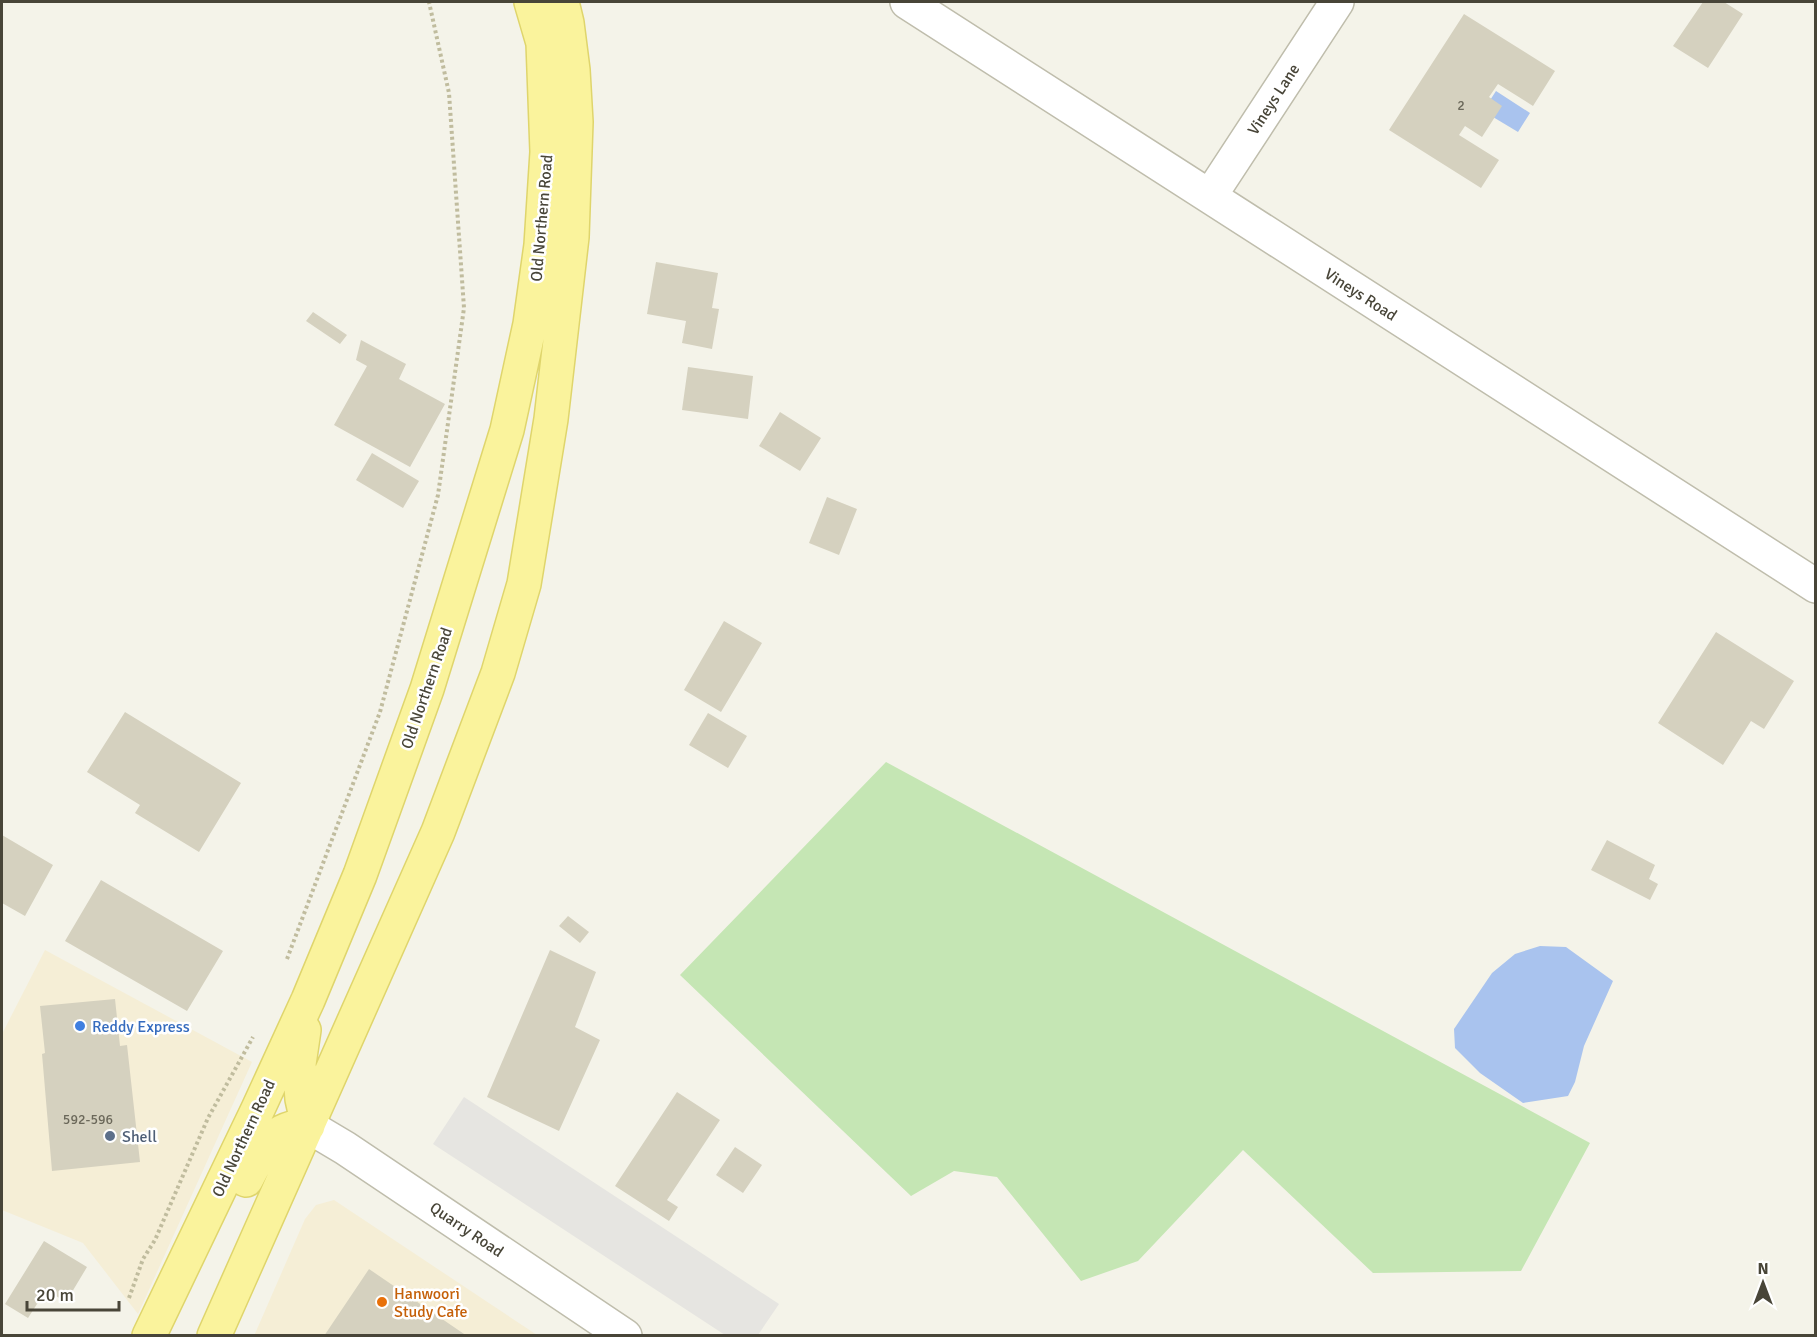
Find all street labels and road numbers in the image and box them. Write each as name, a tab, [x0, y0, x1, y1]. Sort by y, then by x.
street label: Vineys Lane	[1243, 60, 1304, 139]
street label: Old Northern Road	[526, 154, 558, 282]
street label: Vineys Road	[1320, 264, 1400, 326]
street label: Old Northern Road	[397, 625, 457, 752]
street label: Old Northern Road	[208, 1077, 280, 1200]
street label: Quarry Road	[426, 1198, 507, 1262]

